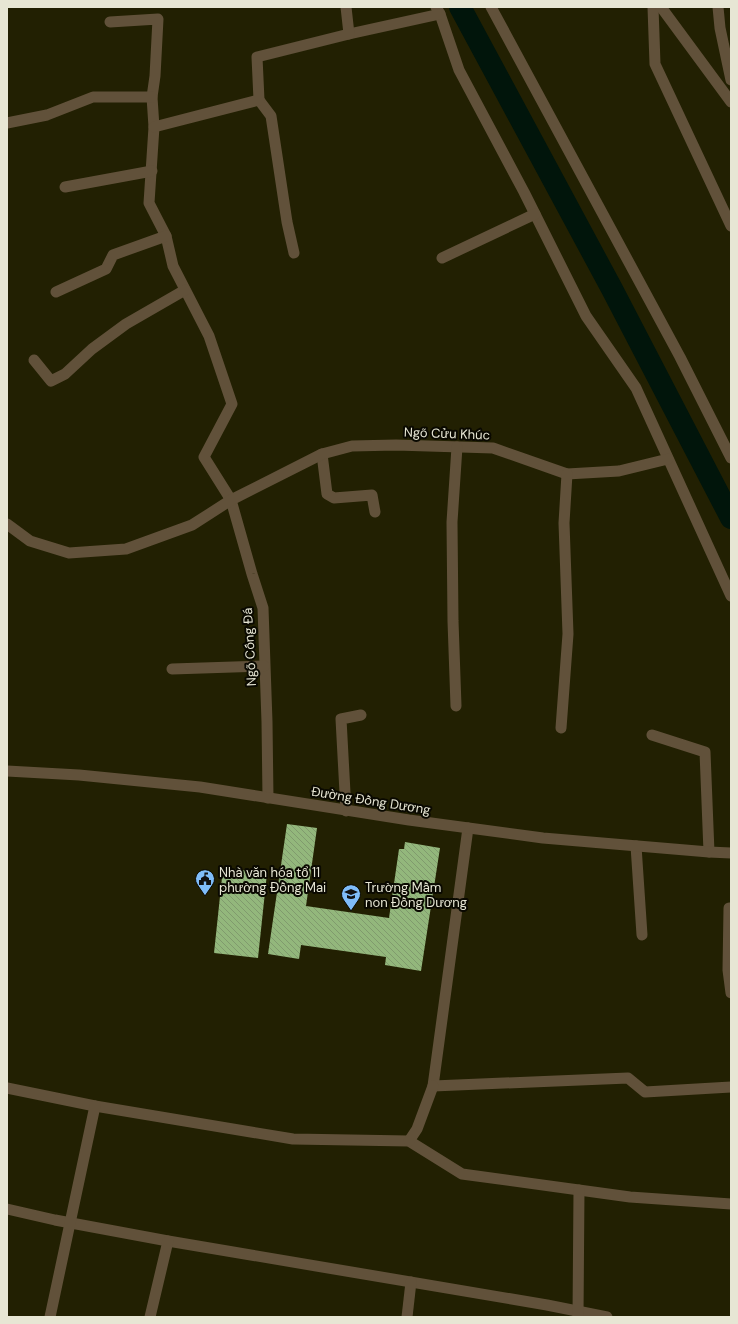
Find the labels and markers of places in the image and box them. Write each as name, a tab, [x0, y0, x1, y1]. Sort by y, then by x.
place label: Nhà văn hóa tổ 11 phường Đồng Mai	[219, 864, 326, 896]
public building icon: Nhà văn hóa tổ 11 phường Đồng Mai	[194, 868, 216, 896]
place label: Trường Mầm non Đồng Dương	[365, 879, 467, 911]
school or university icon: Trường Mầm non Đồng Dương	[340, 883, 362, 911]

